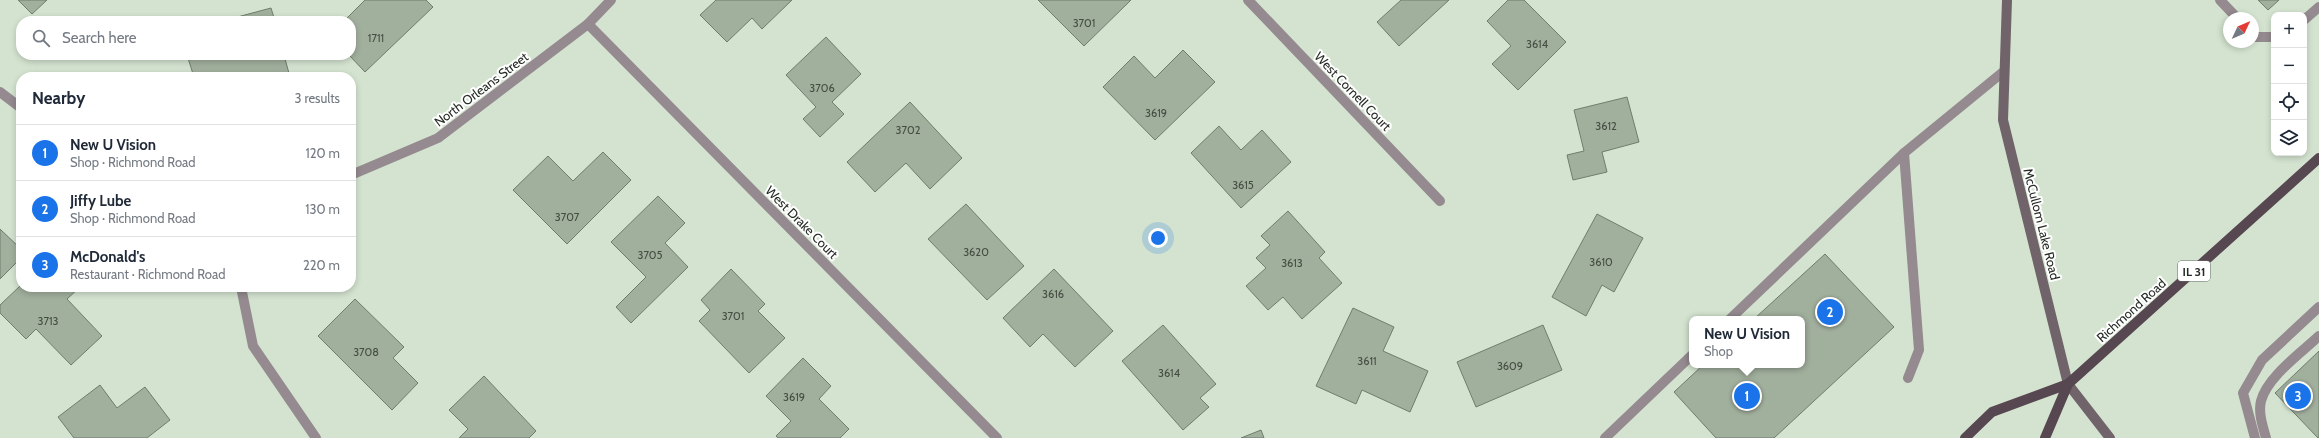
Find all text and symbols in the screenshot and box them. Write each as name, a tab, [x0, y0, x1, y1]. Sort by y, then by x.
north arrow	[2223, 12, 2259, 48]
map controls	[2271, 12, 2307, 156]
button: +	[2271, 12, 2307, 48]
search box	[16, 16, 356, 60]
house number: 3701	[1073, 16, 1095, 30]
icon: search	[30, 27, 52, 49]
text: Search here	[62, 29, 137, 47]
house number: 1711	[368, 31, 384, 45]
house number: 3614	[1526, 37, 1549, 51]
street label: North Orleans Street	[431, 48, 532, 130]
street label: West Cornell Court	[1311, 48, 1395, 134]
button: −	[2271, 48, 2307, 84]
house number: 3706	[809, 81, 835, 95]
button: locate	[2271, 84, 2307, 120]
text: Nearby	[32, 88, 85, 108]
text: 3 results	[294, 90, 340, 106]
house number: 3619	[1145, 106, 1167, 120]
house number: 3612	[1595, 119, 1617, 133]
button: layers	[2271, 120, 2307, 156]
house number: 3702	[896, 123, 921, 137]
text: New U Vision	[70, 136, 156, 154]
text: 1	[43, 145, 47, 161]
text: 120 m	[306, 145, 340, 161]
text: Shop · Richmond Road	[70, 154, 196, 170]
street label: McCullom Lake Road	[2020, 167, 2064, 281]
house number: 3615	[1232, 178, 1254, 192]
street label: West Drake Court	[762, 182, 842, 262]
text: Jiffy Lube	[70, 192, 131, 210]
text: 2	[42, 201, 48, 217]
text: 130 m	[305, 201, 340, 217]
text: Shop · Richmond Road	[70, 210, 196, 226]
house number: 3707	[555, 210, 580, 224]
your location	[1148, 228, 1168, 248]
house number: 3620	[963, 245, 989, 259]
text: McDonald's	[70, 248, 145, 266]
house number: 3705	[637, 248, 663, 262]
house number: 3610	[1589, 255, 1613, 269]
house number: 3613	[1281, 256, 1303, 270]
text: 3	[41, 257, 49, 273]
text: 220 m	[303, 257, 340, 273]
road number: IL 31	[2178, 261, 2210, 281]
text: Restaurant · Richmond Road	[70, 266, 225, 282]
street label: Richmond Road	[2093, 275, 2169, 345]
house number: 3616	[1042, 287, 1064, 301]
pin: 2	[1817, 297, 1843, 327]
house number: 3701	[722, 309, 744, 323]
house number: 3713	[37, 314, 59, 328]
popup	[1689, 316, 1805, 368]
text: New U Vision	[1704, 325, 1790, 343]
text: Shop	[1704, 343, 1733, 359]
house number: 3708	[353, 345, 379, 359]
house number: 3611	[1357, 354, 1377, 368]
house number: 3609	[1497, 359, 1523, 373]
house number: 3614	[1158, 366, 1181, 380]
pin: 1	[1734, 381, 1760, 411]
pin: 3	[2285, 381, 2311, 411]
house number: 3619	[783, 390, 805, 404]

